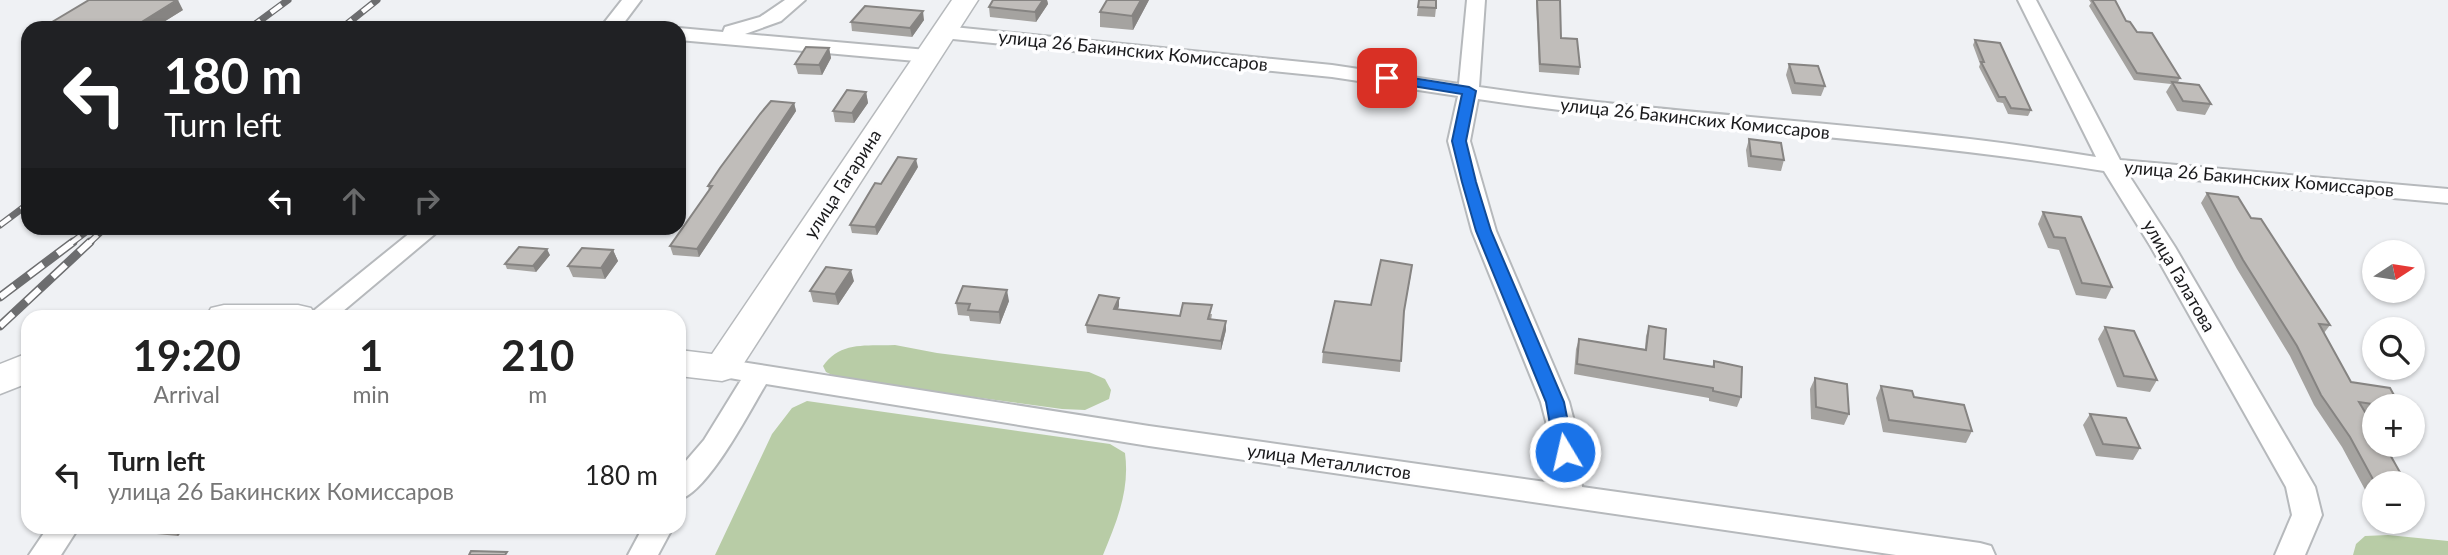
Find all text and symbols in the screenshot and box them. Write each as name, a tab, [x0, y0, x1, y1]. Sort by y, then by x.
street label: улица 26 Бакинских Комиссаров	[997, 25, 1269, 75]
text: 180 m	[164, 46, 302, 104]
pin	[1357, 48, 1417, 108]
icon: left	[49, 49, 140, 140]
icon: arrive	[1368, 59, 1406, 97]
street label: улица 26 Бакинских Комиссаров	[1559, 93, 1831, 143]
text: Turn left	[164, 105, 281, 144]
street label: улица Гагарина	[799, 125, 886, 242]
street label: улица 26 Бакинских Комиссаров	[2123, 155, 2395, 201]
icon: left	[262, 182, 300, 220]
icon: ahead	[335, 182, 373, 220]
icon: right	[408, 182, 446, 220]
street label: улица Галатова	[2139, 216, 2221, 335]
north arrow	[2362, 240, 2426, 303]
map controls	[2362, 240, 2425, 534]
button: search	[2362, 317, 2425, 380]
text: 19:20	[133, 330, 241, 380]
text: 1	[359, 330, 383, 380]
text: 210	[501, 330, 574, 380]
text: Arrival	[154, 380, 220, 408]
text: min	[352, 380, 390, 408]
text: m	[528, 380, 547, 408]
button: +	[2362, 394, 2425, 457]
position arrow	[1528, 415, 1602, 489]
street label: улица Металлистов	[1246, 439, 1413, 483]
text: Turn left	[108, 445, 205, 477]
icon: left	[49, 456, 87, 494]
text: 180 m	[585, 459, 658, 491]
button: −	[2362, 471, 2425, 534]
text: улица 26 Бакинских Комиссаров	[108, 477, 454, 505]

